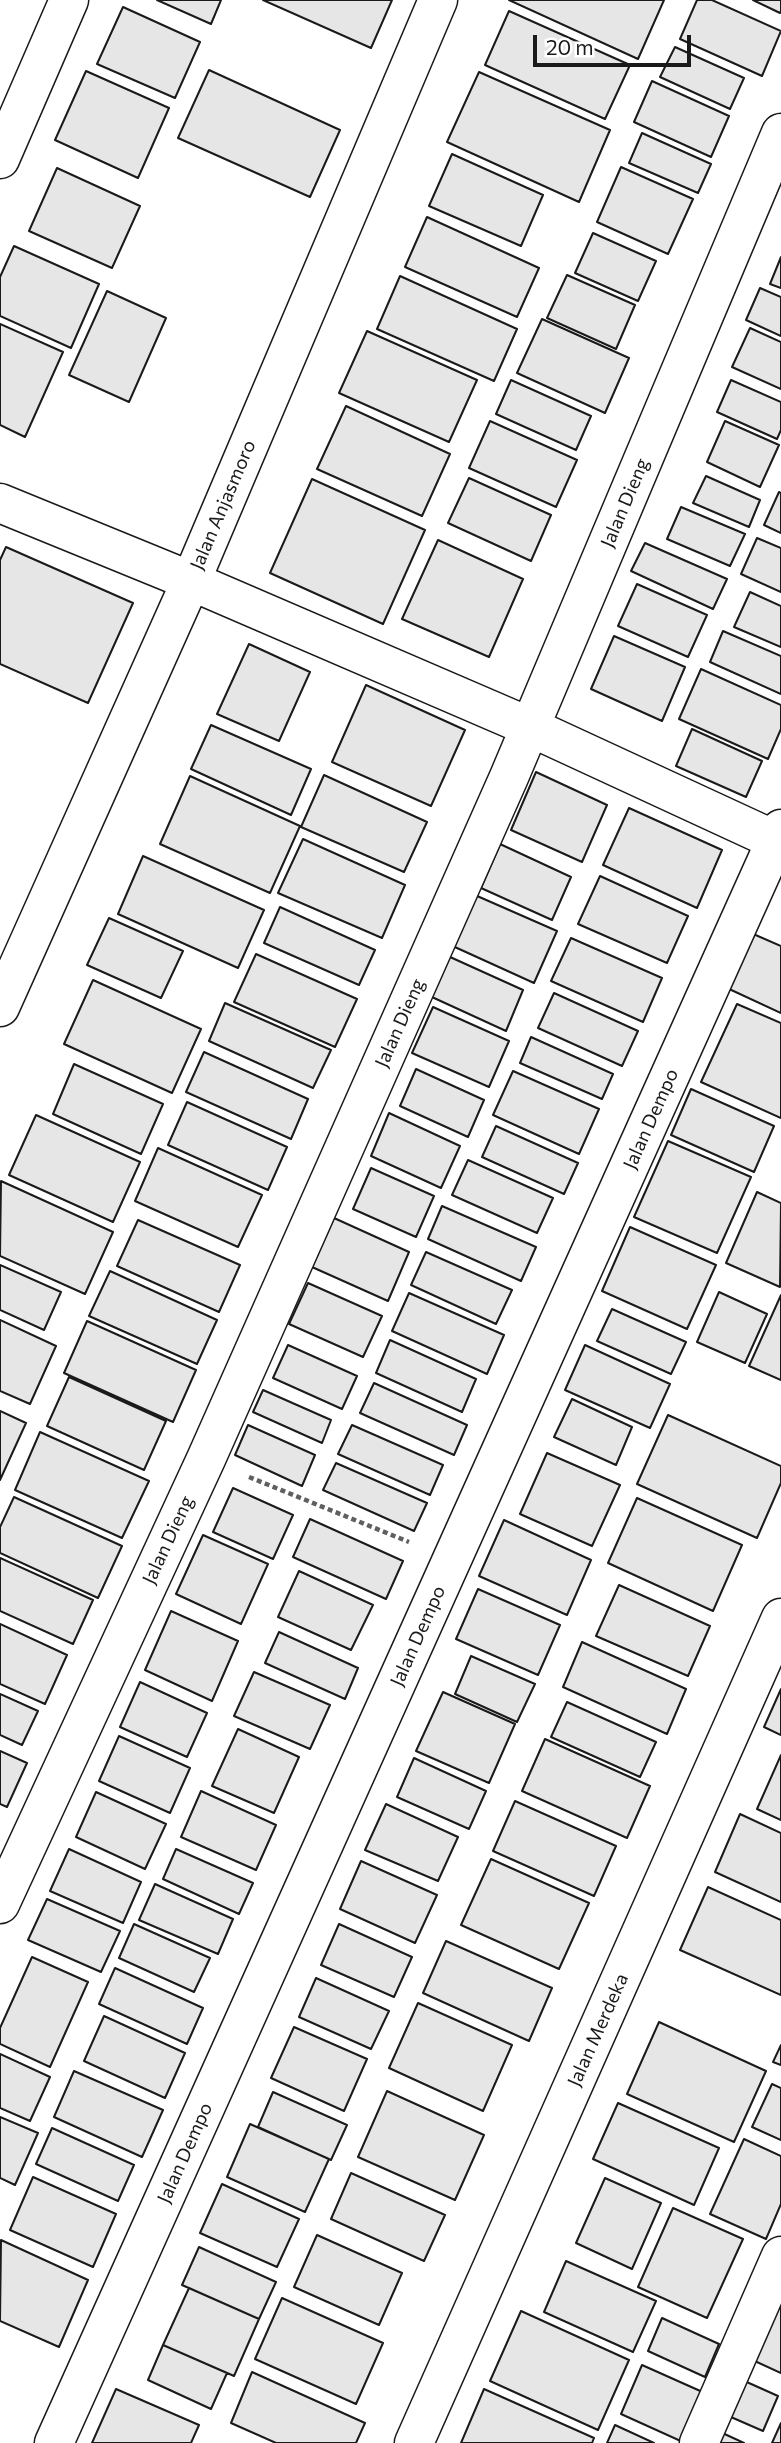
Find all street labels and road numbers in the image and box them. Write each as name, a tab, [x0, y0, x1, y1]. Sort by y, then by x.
street label: Jalan Anjasmoro	[185, 437, 261, 573]
street label: Jalan Dieng	[596, 455, 654, 551]
street label: Jalan Dieng	[370, 975, 430, 1071]
street label: Jalan Dempo	[619, 1065, 683, 1173]
street label: Jalan Dieng	[138, 1492, 198, 1588]
street label: Jalan Dempo	[386, 1582, 450, 1690]
street label: Jalan Merdeka	[563, 1970, 633, 2090]
street label: Jalan Dempo	[153, 2099, 217, 2207]

